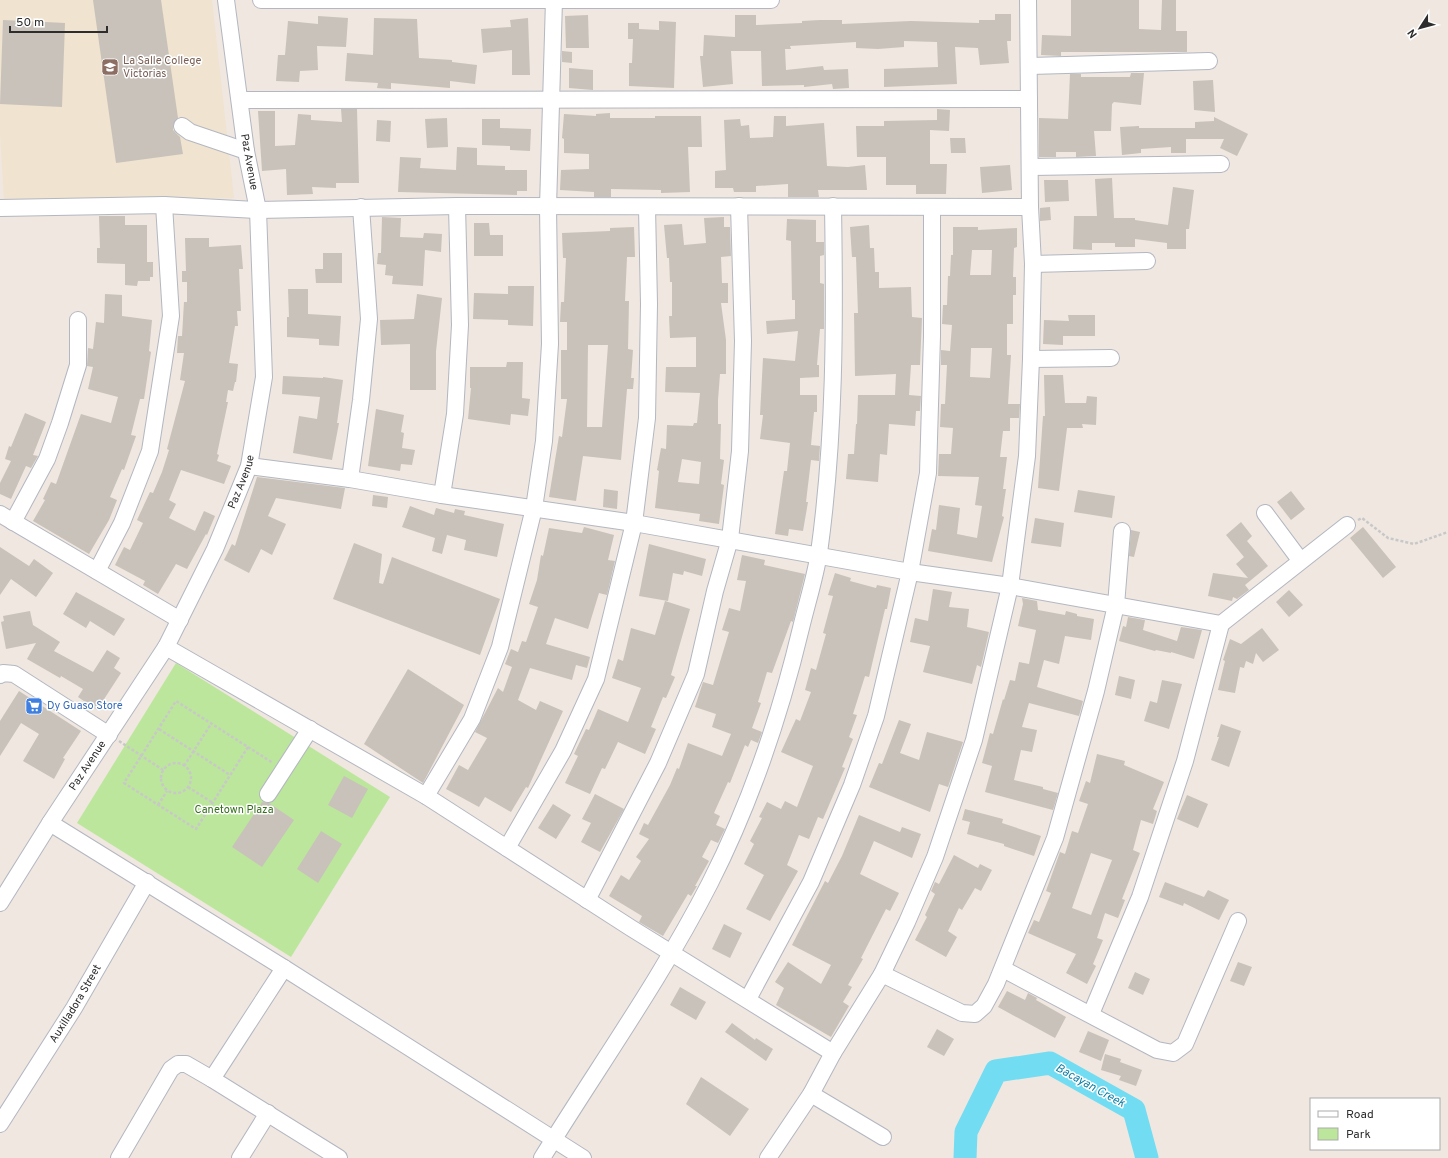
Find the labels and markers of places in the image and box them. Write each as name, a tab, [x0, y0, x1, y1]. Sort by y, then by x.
place label: La Salle College Victorias	[123, 54, 201, 81]
school or university icon: La Salle College Victorias	[100, 57, 120, 77]
supermarket icon: Dy Guaso Store	[24, 696, 44, 716]
place label: Dy Guaso Store	[47, 699, 123, 713]

